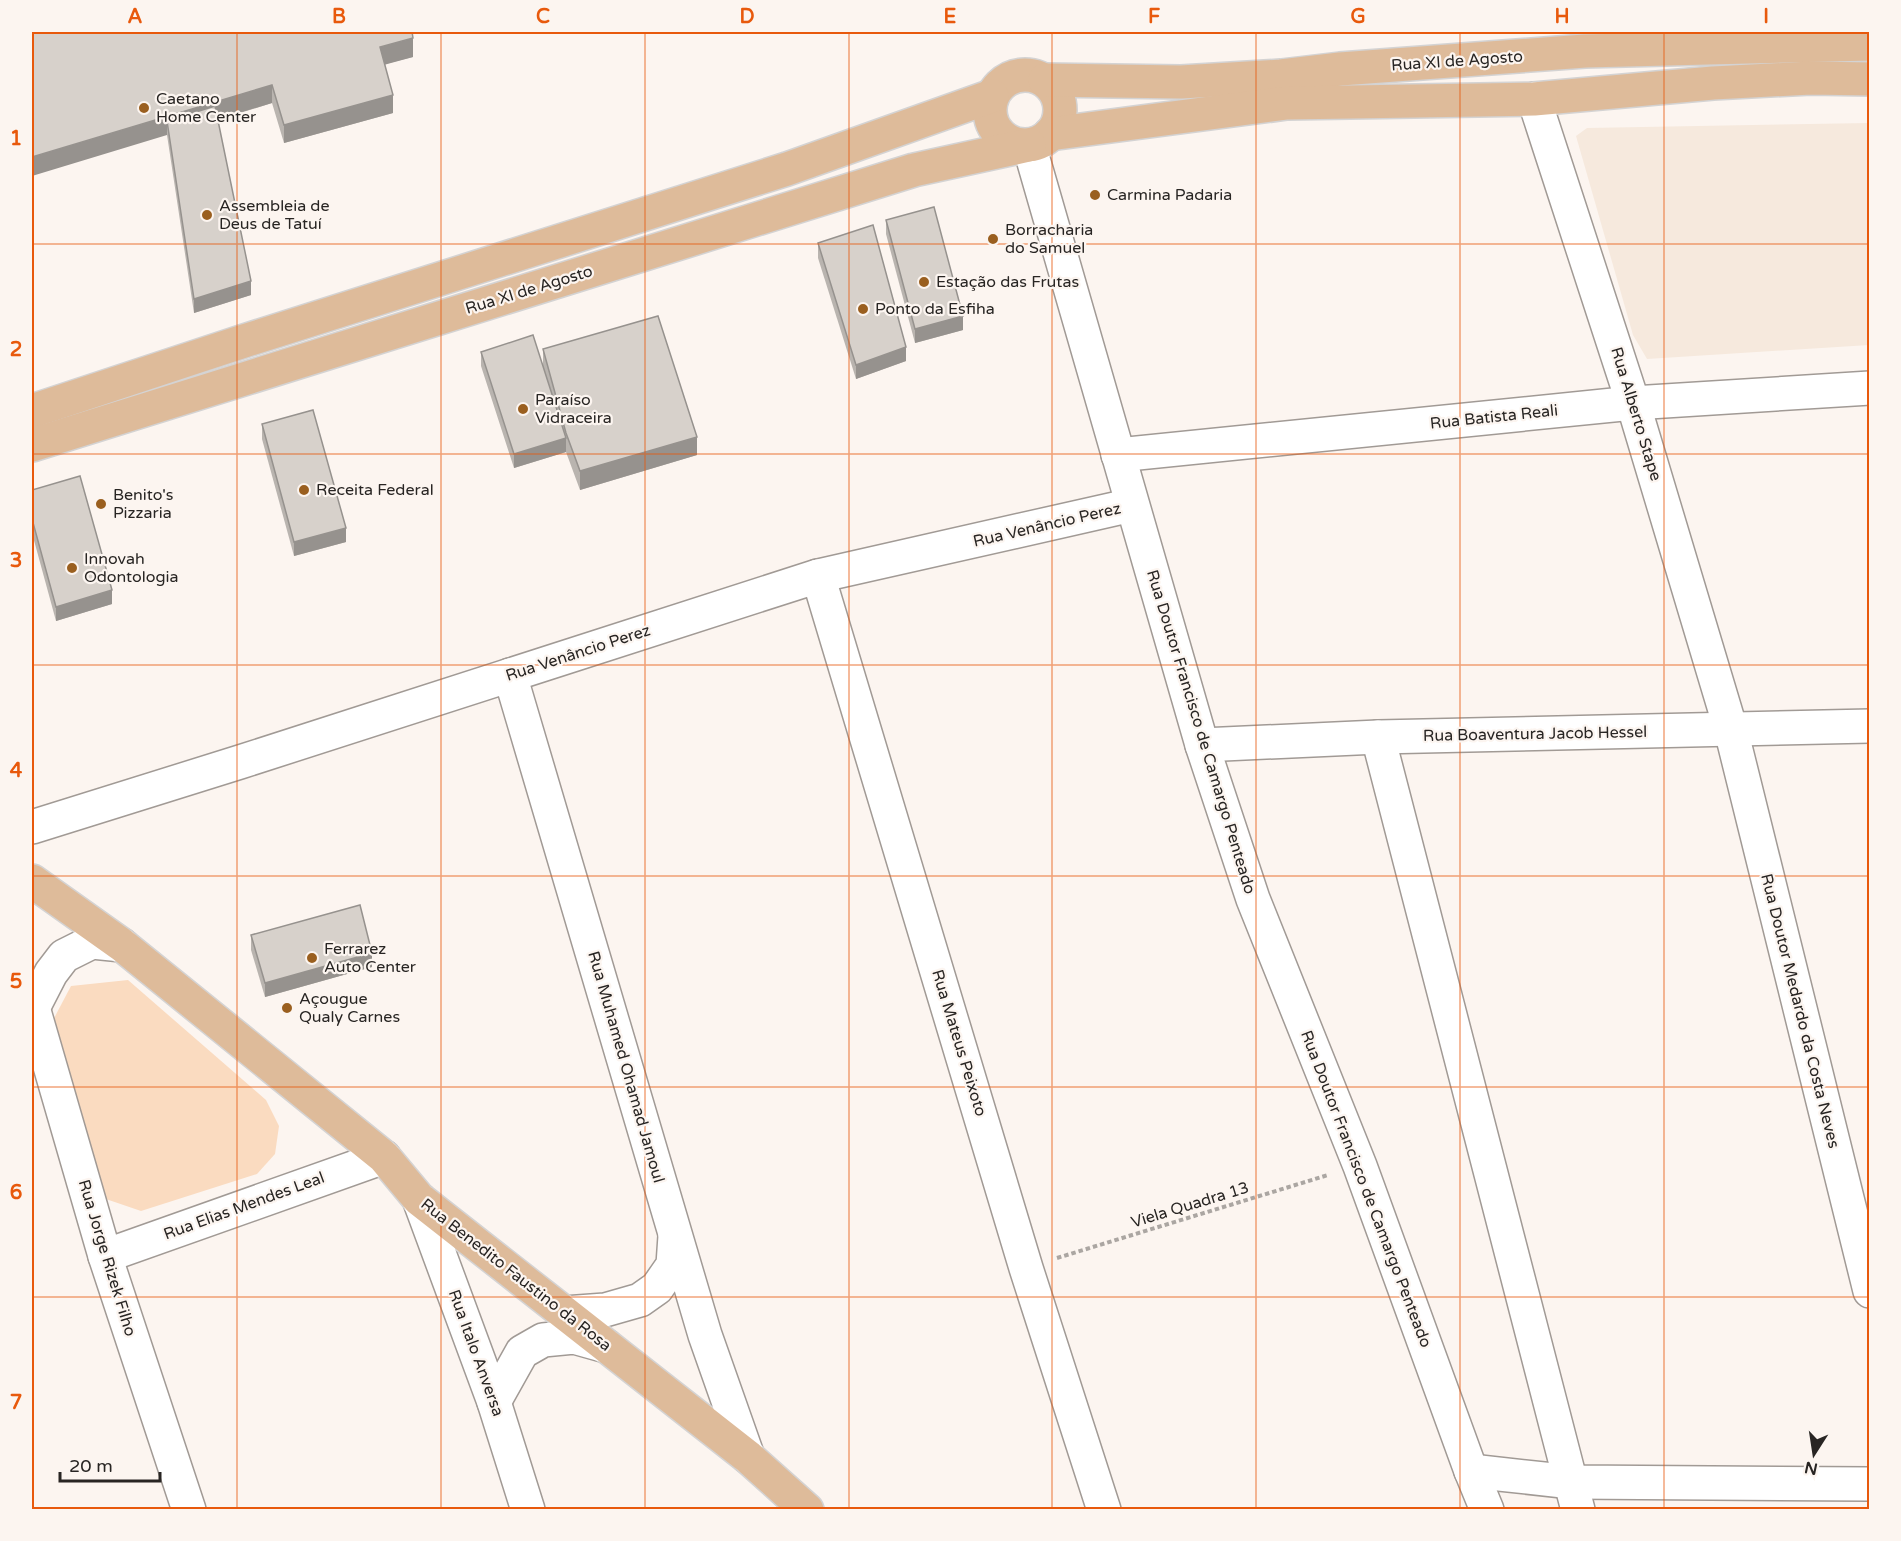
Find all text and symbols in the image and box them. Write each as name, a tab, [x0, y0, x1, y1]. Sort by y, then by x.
text: A	[128, 5, 143, 29]
text: B	[332, 5, 346, 29]
text: C	[536, 5, 550, 29]
text: D	[739, 5, 755, 29]
text: E	[944, 5, 957, 29]
text: F	[1148, 5, 1160, 29]
text: G	[1350, 5, 1366, 29]
text: H	[1554, 5, 1570, 29]
text: I	[1763, 5, 1769, 29]
street label: Rua XI de Agosto	[1390, 46, 1524, 76]
place label: Caetano Home Center	[156, 89, 257, 127]
marker: Caetano Home Center	[137, 101, 151, 115]
text: 1	[10, 127, 22, 151]
place label: Carmina Padaria	[1107, 185, 1232, 205]
marker: Carmina Padaria	[1088, 188, 1102, 202]
place label: Assembleia de Deus de Tatuí	[219, 196, 329, 234]
marker: Assembleia de Deus de Tatuí	[200, 208, 214, 222]
place label: Borracharia do Samuel	[1005, 220, 1093, 258]
marker: Borracharia do Samuel	[986, 232, 1000, 246]
street label: Rua XI de Agosto	[463, 261, 595, 319]
place label: Estação das Frutas	[936, 272, 1079, 292]
marker: Estação das Frutas	[917, 275, 931, 289]
place label: Ponto da Esfiha	[875, 299, 995, 319]
marker: Ponto da Esfiha	[856, 302, 870, 316]
text: 2	[10, 338, 22, 362]
street label: Rua Alberto Stape	[1606, 345, 1666, 483]
place label: Paraíso Vidraceira	[535, 390, 612, 428]
street label: Rua Batista Reali	[1429, 400, 1559, 434]
marker: Paraíso Vidraceira	[516, 402, 530, 416]
place label: Receita Federal	[316, 480, 434, 500]
marker: Receita Federal	[297, 483, 311, 497]
place label: Benito's Pizzaria	[113, 485, 174, 523]
marker: Benito's Pizzaria	[94, 497, 108, 511]
street label: Rua Venâncio Perez	[971, 498, 1123, 552]
text: 3	[10, 549, 22, 573]
place label: Innovah Odontologia	[84, 549, 179, 587]
marker: Innovah Odontologia	[65, 561, 79, 575]
street label: Rua Doutor Francisco de Camargo Penteado	[1142, 567, 1260, 897]
street label: Rua Venâncio Perez	[503, 620, 653, 686]
street label: Rua Boaventura Jacob Hessel	[1423, 722, 1647, 746]
text: 4	[10, 759, 23, 783]
street label: Rua Doutor Medardo da Costa Neves	[1756, 872, 1844, 1150]
place label: Ferrarez Auto Center	[324, 939, 417, 977]
street label: Rua Muhamed Ohamad Jamoul	[583, 949, 669, 1185]
marker: Ferrarez Auto Center	[305, 951, 319, 965]
street label: Rua Mateus Peixoto	[927, 967, 991, 1119]
text: 5	[10, 970, 22, 994]
place label: Açougue Qualy Carnes	[299, 989, 400, 1027]
marker: Açougue Qualy Carnes	[280, 1001, 294, 1015]
street label: Rua Doutor Francisco de Camargo Penteado	[1296, 1028, 1436, 1350]
street label: Rua Elias Mendes Leal	[161, 1168, 327, 1244]
street label: Rua Jorge Rizek Filho	[74, 1177, 140, 1339]
street label: Viela Quadra 13	[1129, 1178, 1251, 1232]
text: 6	[10, 1181, 22, 1205]
street label: Rua Benedito Faustino da Rosa	[417, 1194, 615, 1356]
street label: Rua Italo Anversa	[444, 1287, 508, 1419]
text: 7	[10, 1391, 22, 1415]
north arrow	[1784, 1424, 1844, 1484]
scale bar	[60, 1445, 160, 1483]
text: 20 m	[69, 1455, 113, 1477]
text: N	[1803, 1457, 1819, 1479]

